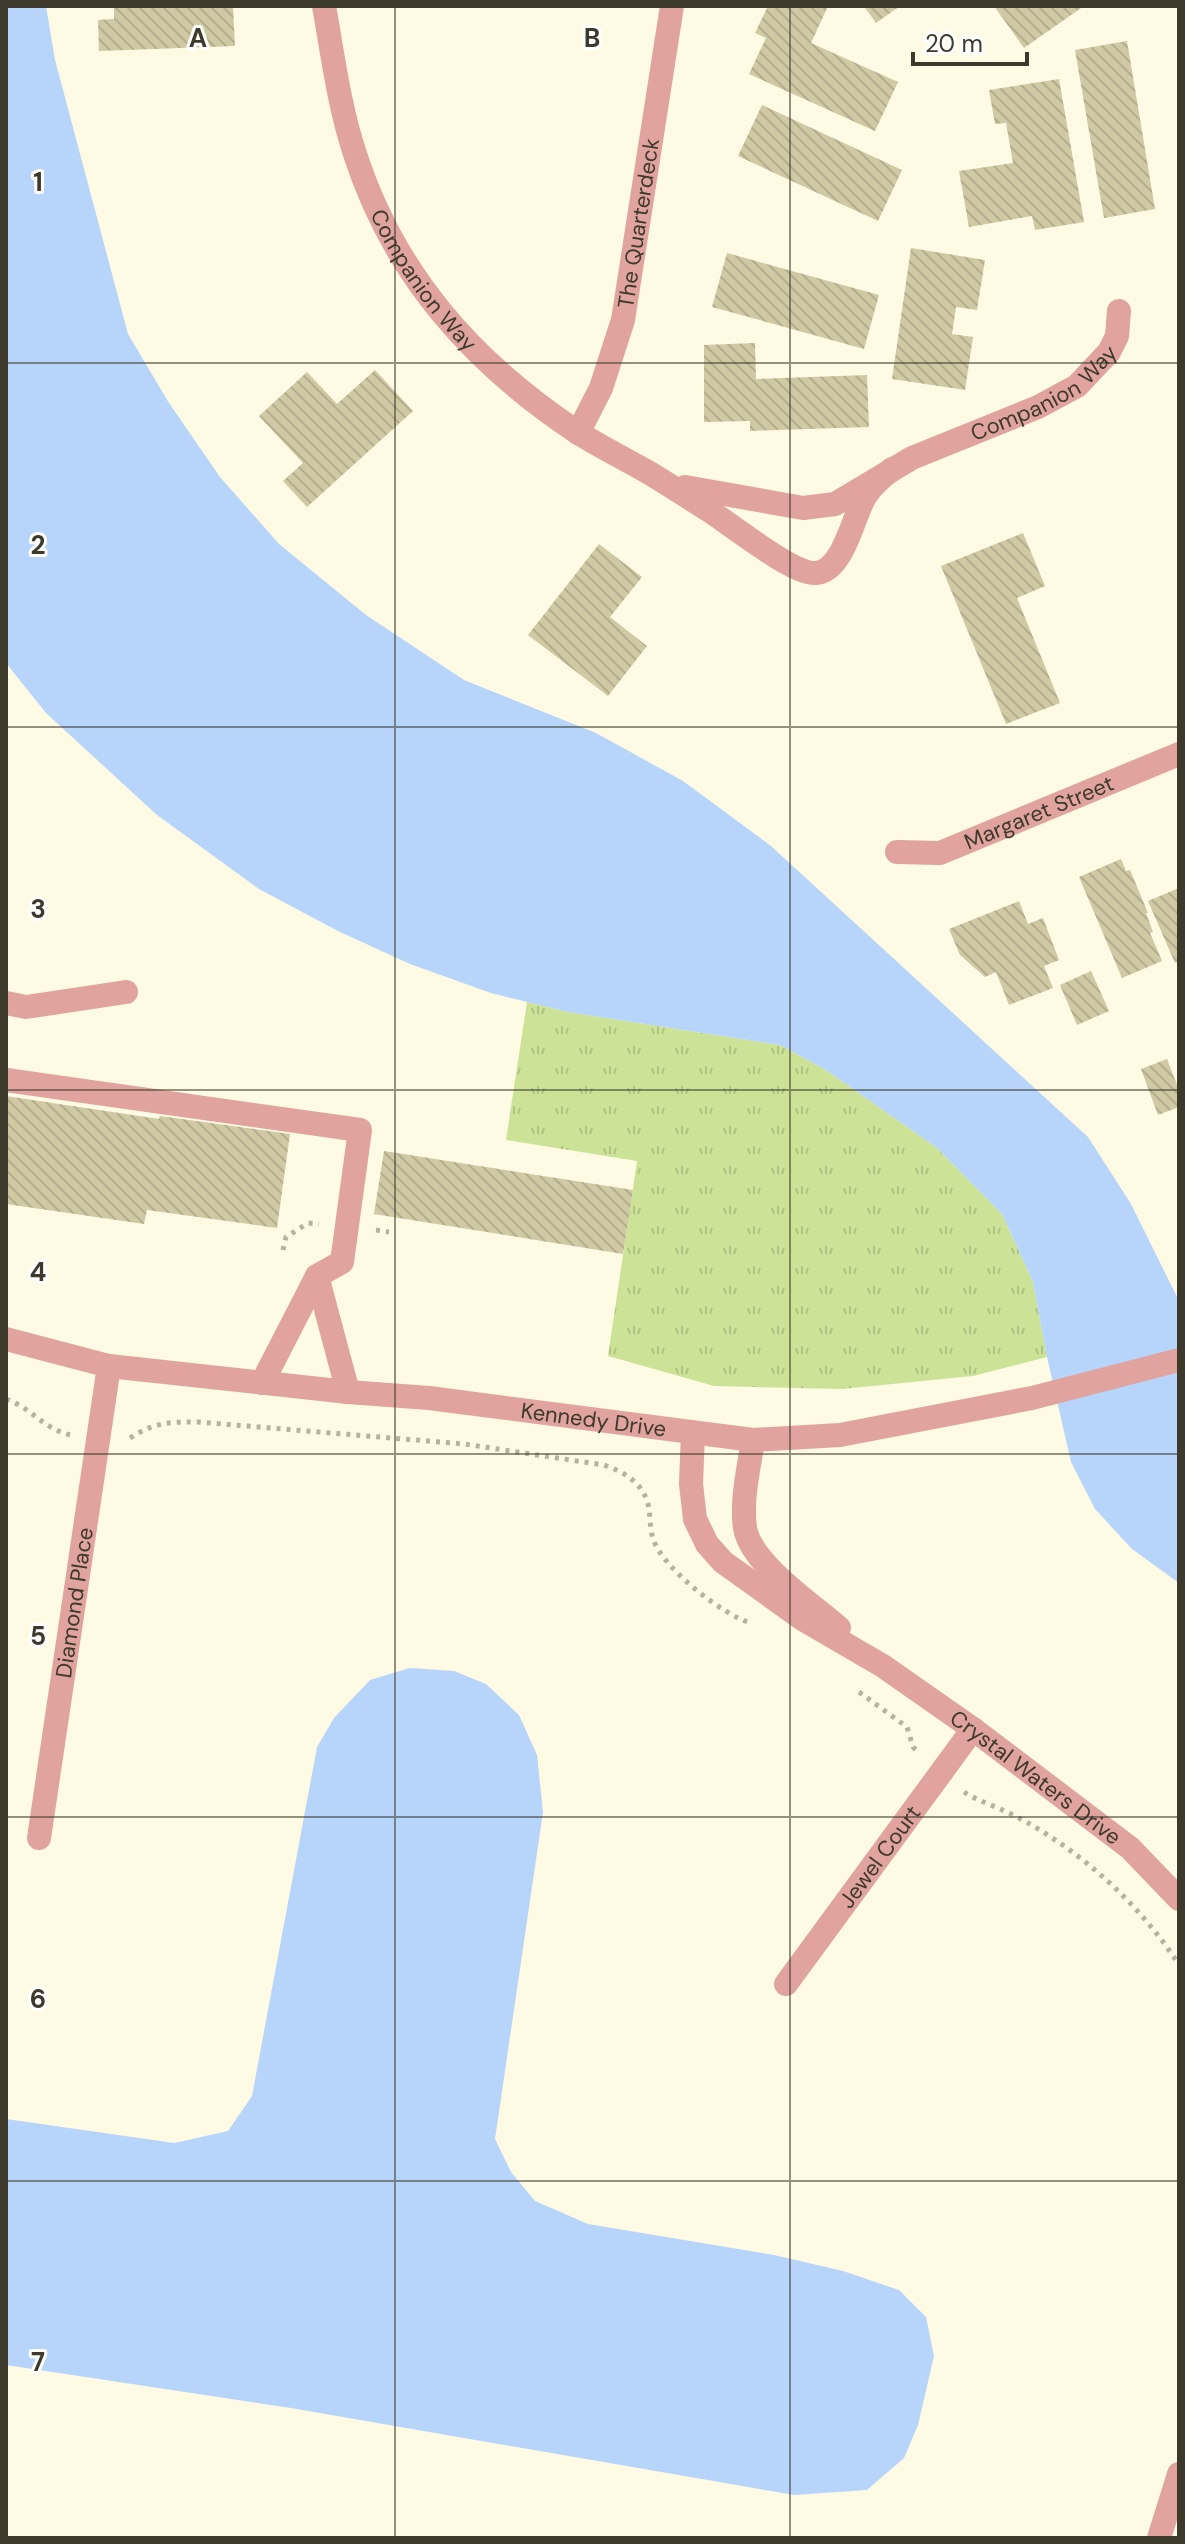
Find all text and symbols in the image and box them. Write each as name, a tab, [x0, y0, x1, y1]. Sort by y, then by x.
scale bar	[913, 16, 1027, 66]
text: A	[189, 21, 207, 55]
text: B	[584, 21, 600, 55]
text: 20 m	[925, 28, 983, 59]
street label: The Quarterdeck	[611, 136, 666, 310]
text: 1	[33, 165, 43, 199]
street label: Companion Way	[364, 204, 483, 358]
street label: Companion Way	[966, 339, 1123, 448]
text: 2	[30, 528, 46, 562]
street label: Margaret Street	[960, 769, 1118, 856]
text: 3	[30, 892, 46, 926]
text: 4	[30, 1255, 46, 1289]
street label: Kennedy Drive	[519, 1396, 668, 1444]
street label: Diamond Place	[49, 1525, 100, 1680]
text: 5	[30, 1619, 46, 1653]
street label: Crystal Waters Drive	[944, 1703, 1127, 1851]
street label: Jewel Court	[832, 1800, 927, 1914]
text: 6	[30, 1982, 46, 2016]
text: 7	[31, 2345, 45, 2379]

